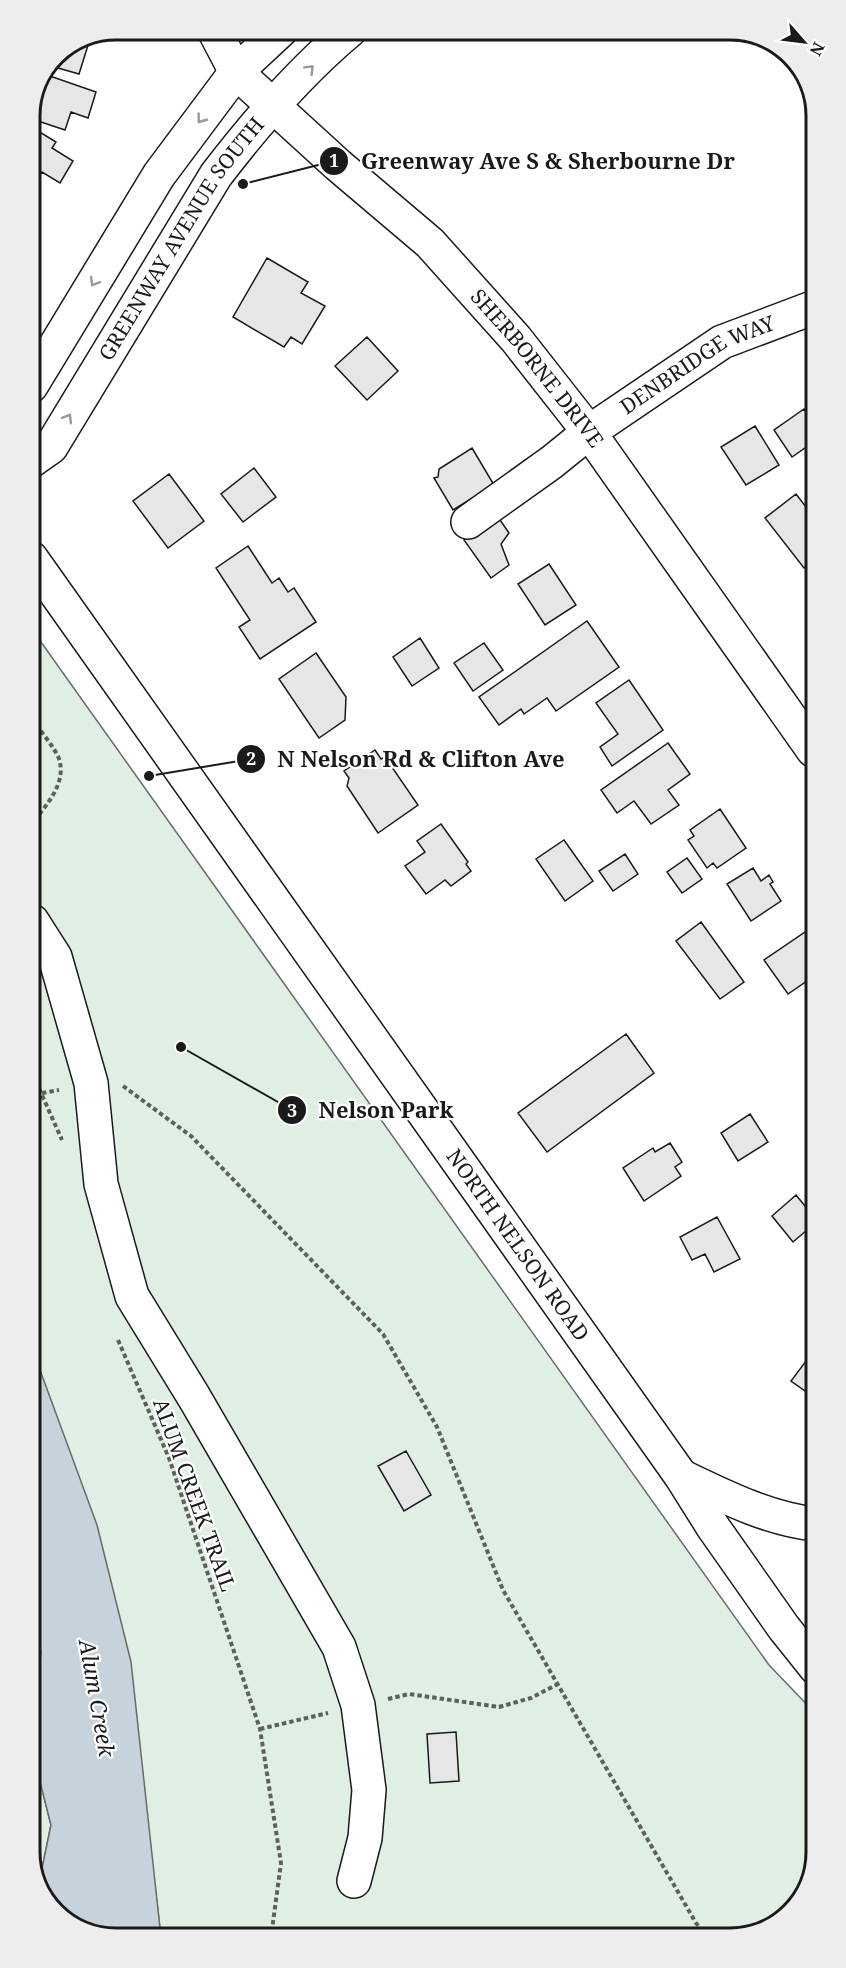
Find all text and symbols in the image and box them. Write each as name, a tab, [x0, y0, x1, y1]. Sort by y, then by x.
north arrow	[774, 12, 834, 72]
text: N	[804, 38, 830, 60]
one-way arrow	[302, 65, 313, 76]
street label: GREENWAY AVENUE SOUTH	[92, 111, 270, 366]
one-way arrow	[197, 112, 208, 123]
callout: Greenway Ave S & Sherbourne Dr	[319, 141, 747, 181]
text: Greenway Ave S & Sherbourne Dr	[361, 145, 735, 175]
text: 1	[329, 148, 339, 172]
one-way arrow	[90, 276, 102, 286]
street label: SHERBORNE DRIVE	[465, 283, 611, 453]
street label: DENBRIDGE WAY	[614, 308, 779, 420]
one-way arrow	[61, 414, 73, 424]
callout: N Nelson Rd & Clifton Ave	[236, 739, 577, 779]
text: N Nelson Rd & Clifton Ave	[277, 743, 565, 773]
text: 2	[246, 746, 256, 770]
callout: Nelson Park	[277, 1090, 466, 1130]
text: Nelson Park	[319, 1094, 453, 1124]
text: 3	[287, 1098, 297, 1122]
street label: NORTH NELSON ROAD	[441, 1143, 596, 1346]
street label: ALUM CREEK TRAIL	[147, 1394, 243, 1595]
water label: Alum Creek	[73, 1635, 123, 1760]

